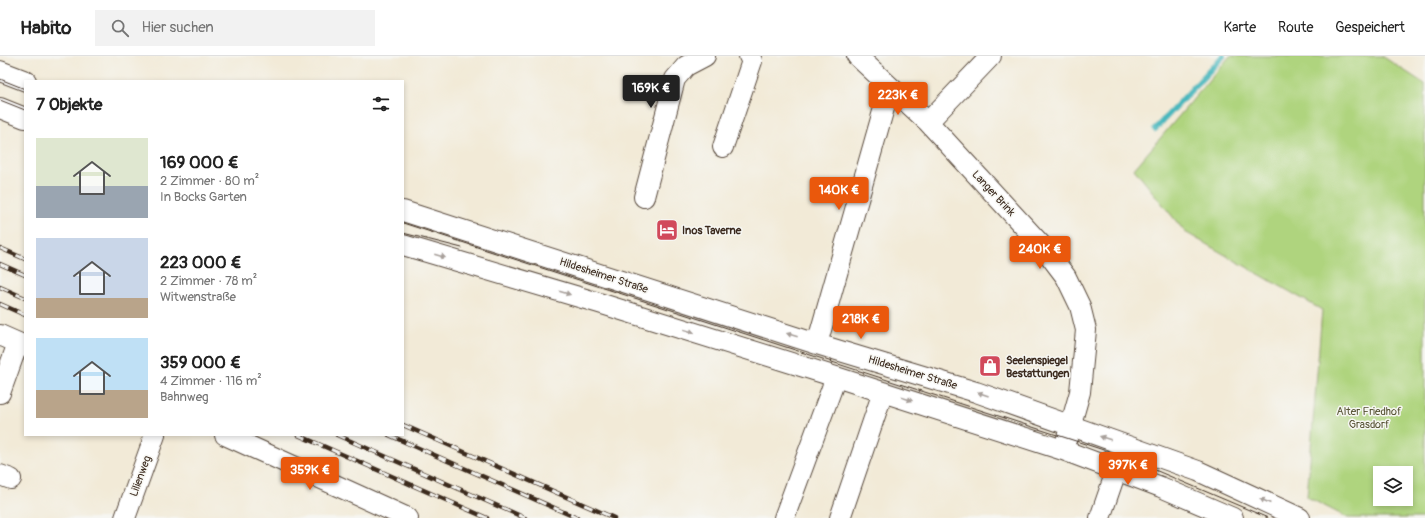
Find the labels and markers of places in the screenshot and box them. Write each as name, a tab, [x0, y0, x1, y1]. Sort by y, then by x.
pin: 169K €	[618, 75, 684, 109]
pin: 223K €	[865, 82, 931, 116]
pin: 140K €	[806, 177, 872, 211]
hotel icon: Inos Taverne	[654, 217, 680, 243]
place label: Inos Taverne	[682, 224, 742, 237]
pin: 240K €	[1007, 236, 1073, 270]
pin: 218K €	[828, 306, 894, 340]
shop icon: Seelenspiegel Bestattungen	[977, 353, 1003, 379]
place label: Seelenspiegel Bestattungen	[1006, 354, 1069, 380]
pin: 397K €	[1095, 452, 1161, 486]
pin: 359K €	[277, 457, 343, 491]

